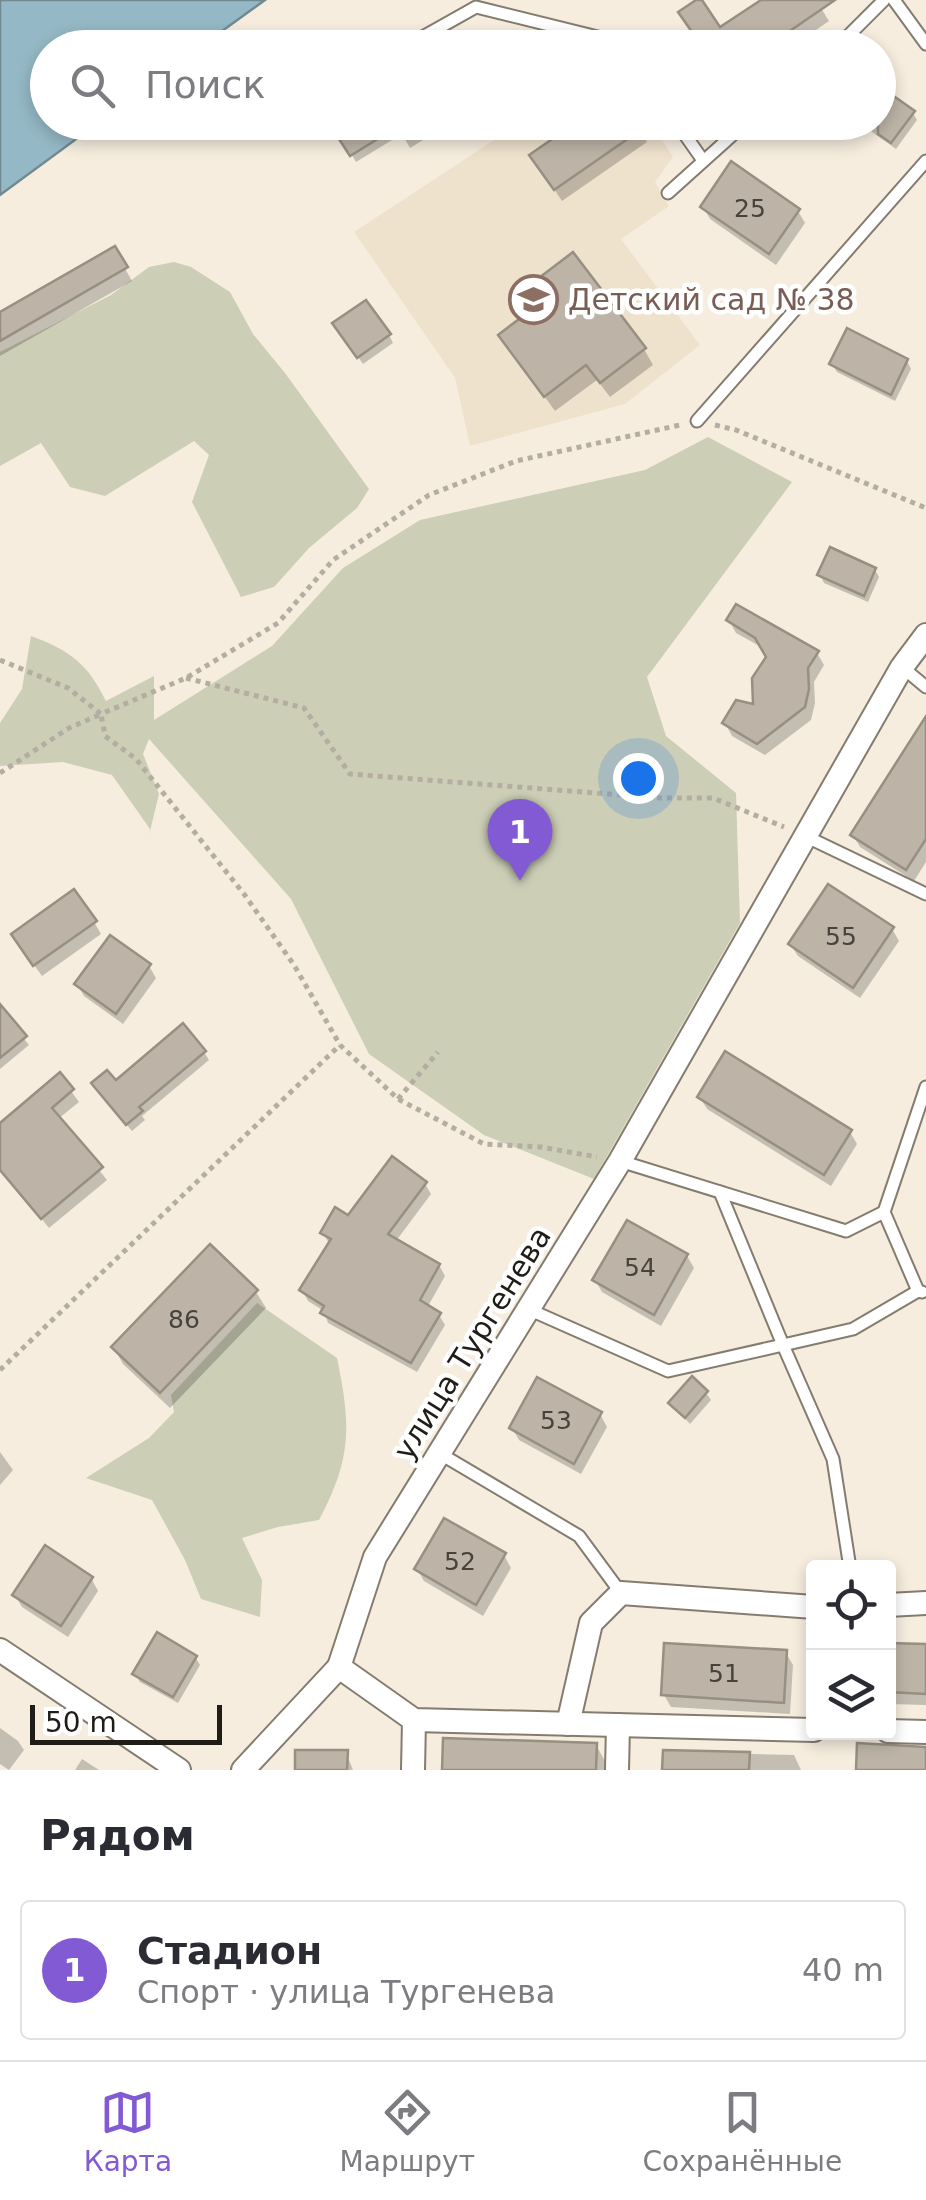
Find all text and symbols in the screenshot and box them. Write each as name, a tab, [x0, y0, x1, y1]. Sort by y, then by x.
search box	[30, 30, 896, 140]
icon: search	[65, 58, 120, 113]
text: Поиск	[145, 63, 265, 107]
house number: 25	[734, 194, 766, 223]
school or university icon: Детский сад № 38	[507, 273, 559, 325]
place label: Детский сад № 38	[568, 282, 855, 317]
your location	[613, 753, 664, 804]
pin: 1	[488, 798, 552, 881]
house number: 55	[825, 922, 857, 951]
street label: улица Тургенева	[386, 1220, 558, 1466]
house number: 54	[624, 1253, 656, 1282]
house number: 86	[168, 1305, 200, 1334]
house number: 53	[540, 1406, 572, 1435]
house number: 52	[444, 1547, 476, 1576]
map controls	[806, 1560, 896, 1740]
button: locate	[806, 1560, 896, 1650]
button: layers	[806, 1650, 896, 1740]
house number: 51	[708, 1659, 740, 1688]
scale bar	[30, 1700, 222, 1744]
text: 50 m	[45, 1706, 117, 1739]
text: Рядом	[40, 1811, 195, 1860]
text: Стадион	[137, 1929, 322, 1973]
text: 1	[63, 1951, 86, 1989]
text: 40 m	[802, 1951, 884, 1989]
text: Спорт · улица Тургенева	[137, 1973, 555, 2011]
tab: Карта	[84, 2085, 172, 2178]
tab: Маршрут	[340, 2085, 475, 2178]
tab: Сохранённые	[643, 2085, 842, 2178]

